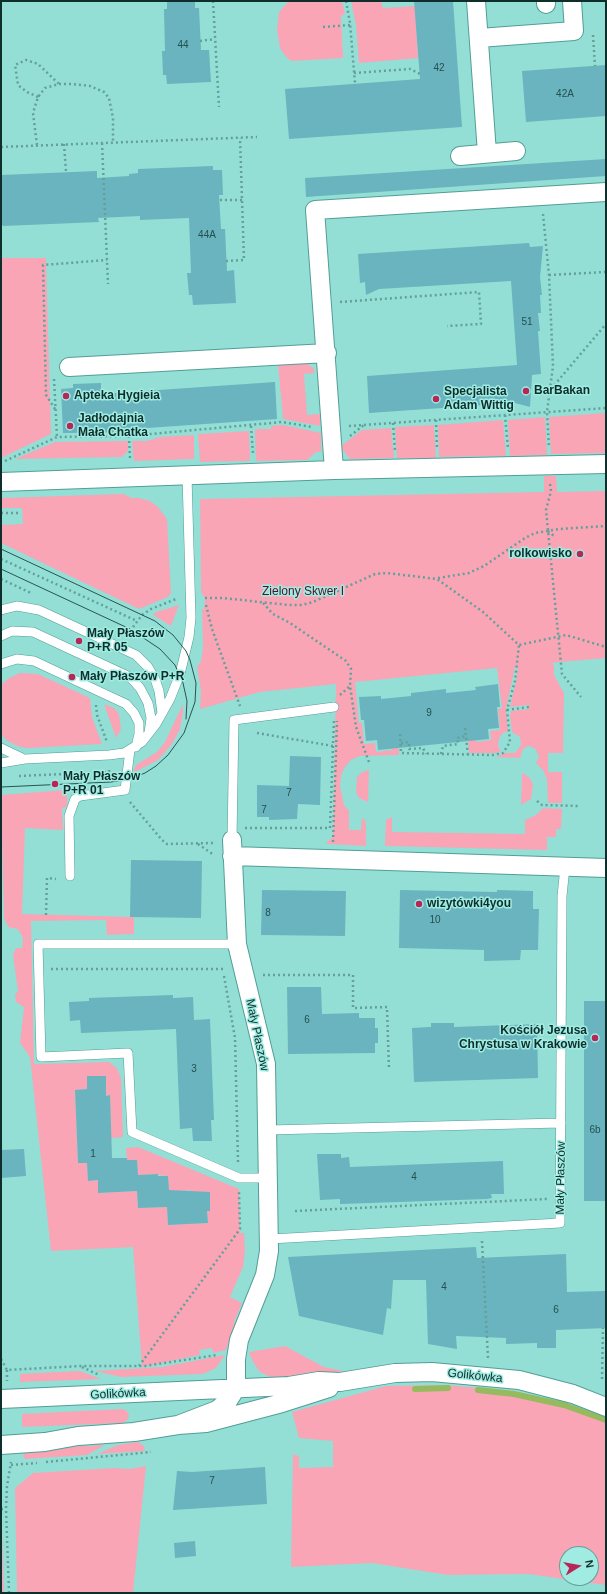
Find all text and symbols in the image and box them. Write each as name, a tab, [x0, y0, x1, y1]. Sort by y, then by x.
house number: 44	[177, 39, 189, 51]
house number: 42	[433, 62, 445, 74]
house number: 42A	[556, 88, 574, 100]
house number: 44A	[198, 229, 216, 241]
house number: 51	[521, 316, 533, 328]
place label: BarBakan	[534, 384, 590, 398]
place label: Specjalista Adam Wittig	[444, 385, 514, 413]
marker: BarBakan	[521, 386, 531, 396]
place label: Apteka Hygieia	[74, 389, 160, 403]
marker: Apteka Hygieia	[61, 391, 71, 401]
marker: Specjalista Adam Wittig	[431, 394, 441, 404]
place label: Jadłodajnia Mała Chatka	[78, 412, 148, 440]
marker: Jadłodajnia Mała Chatka	[65, 421, 75, 431]
place label: rolkowisko	[509, 547, 572, 561]
marker: rolkowisko	[575, 549, 585, 559]
park label: Zielony Skwer I	[262, 585, 344, 599]
place label: Mały Płaszów P+R 05	[87, 627, 164, 655]
marker: Mały Płaszów P+R 05	[74, 636, 84, 646]
place label: Mały Płaszów P+R	[80, 670, 184, 684]
marker: Mały Płaszów P+R	[67, 672, 77, 682]
house number: 9	[426, 707, 432, 719]
place label: Mały Płaszów P+R 01	[63, 770, 140, 798]
marker: Mały Płaszów P+R 01	[50, 779, 60, 789]
house number: 7	[286, 787, 292, 799]
house number: 7	[261, 804, 267, 816]
place label: wizytówki4you	[427, 897, 511, 911]
marker: wizytówki4you	[414, 899, 424, 909]
house number: 8	[265, 907, 271, 919]
house number: 10	[429, 914, 441, 926]
street label: Mały Płaszów	[242, 998, 272, 1072]
house number: 6	[304, 1014, 310, 1026]
place label: Kościół Jezusa Chrystusa w Krakowie	[459, 1024, 587, 1052]
marker: Kościół Jezusa Chrystusa w Krakowie	[590, 1033, 600, 1043]
house number: 3	[191, 1063, 197, 1075]
house number: 6b	[589, 1124, 601, 1136]
street label: Mały Płaszów	[553, 1141, 569, 1215]
house number: 1	[90, 1148, 96, 1160]
house number: 4	[411, 1171, 417, 1183]
house number: 4	[441, 1281, 447, 1293]
house number: 6	[553, 1304, 559, 1316]
street label: Golikówka	[447, 1366, 503, 1386]
street label: Golikówka	[90, 1385, 146, 1403]
house number: 7	[209, 1475, 215, 1487]
north arrow	[559, 1546, 599, 1586]
text: N	[583, 1559, 596, 1569]

